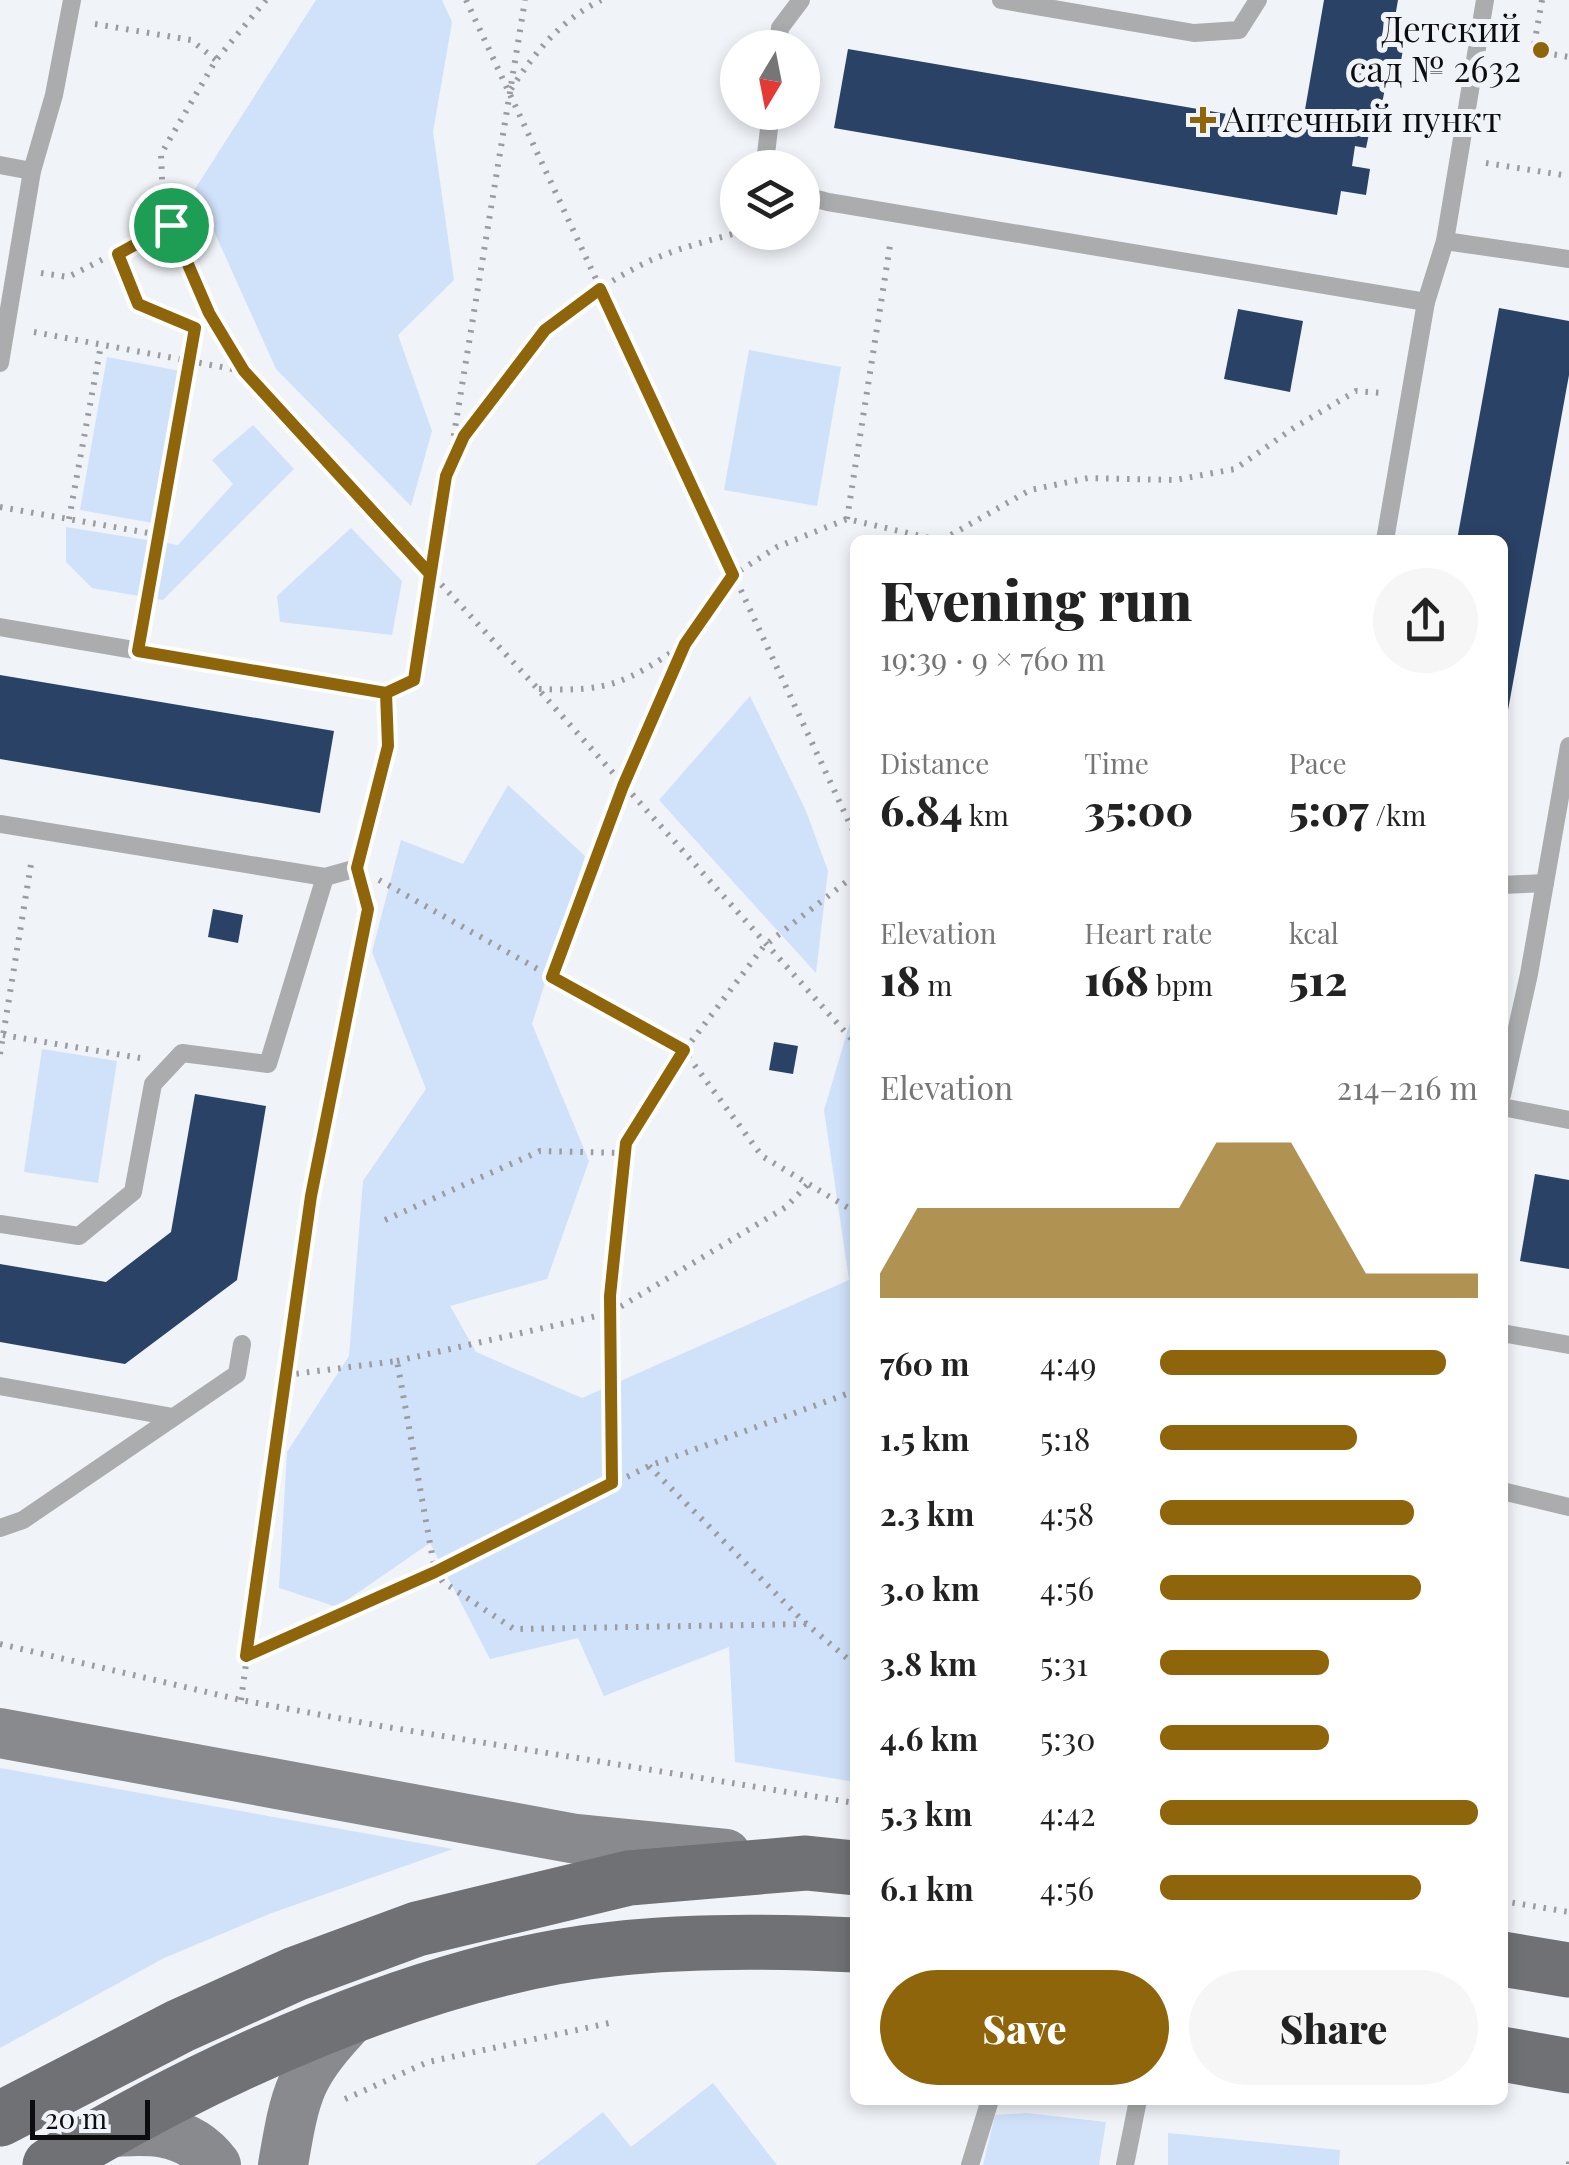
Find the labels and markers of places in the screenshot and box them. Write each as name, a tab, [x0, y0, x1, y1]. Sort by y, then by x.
place label: Детский сад № 2632	[1350, 4, 1521, 91]
marker: Детский сад № 2632	[1530, 39, 1552, 61]
place label: Аптечный пункт	[1222, 94, 1502, 141]
marker: Аптечный пункт	[1192, 109, 1214, 131]
pin	[129, 183, 214, 268]

